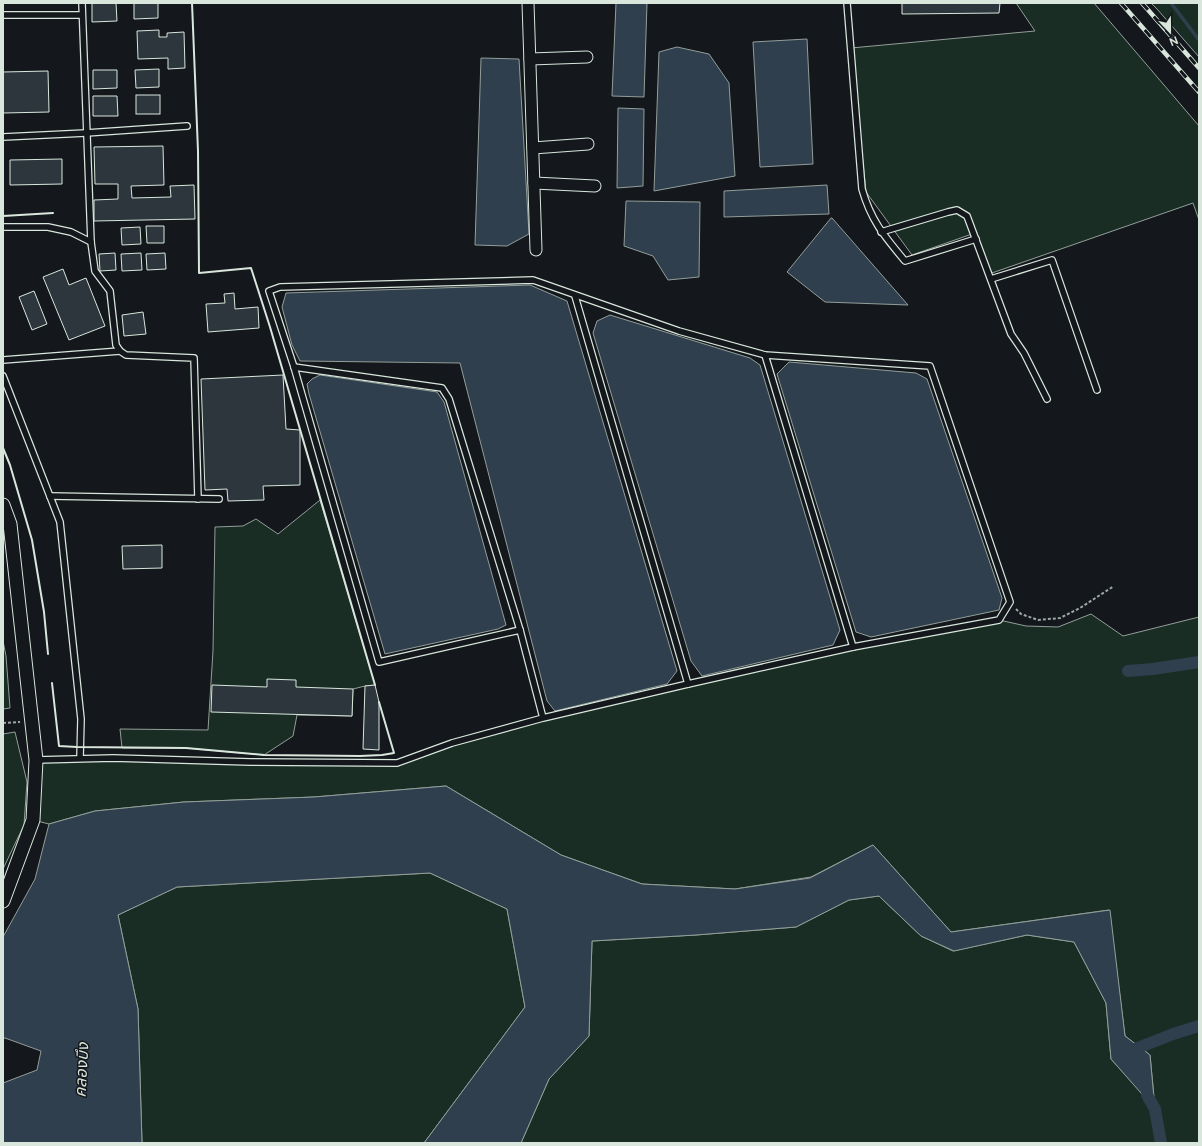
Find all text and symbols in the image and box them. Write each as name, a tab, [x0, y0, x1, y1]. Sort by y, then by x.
north arrow	[1150, 12, 1190, 52]
text: N	[1167, 33, 1180, 48]
water label: คลองบึง	[71, 1041, 92, 1098]

